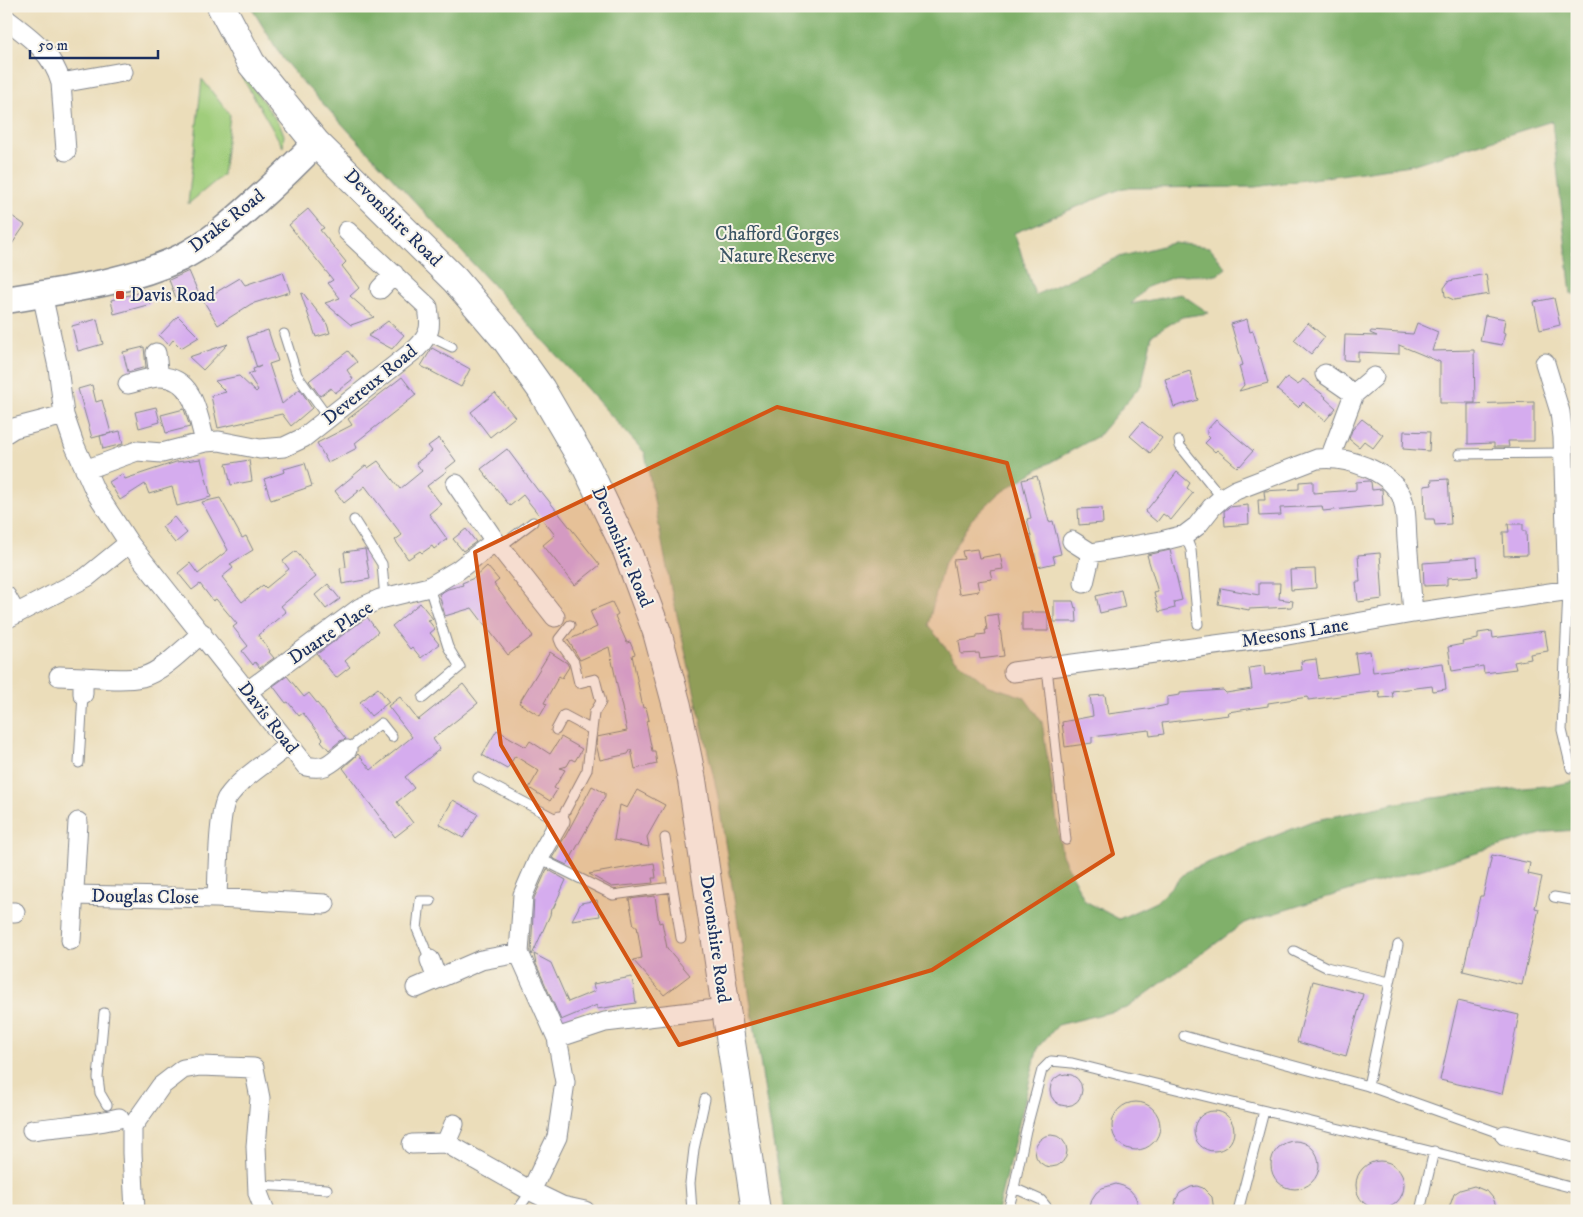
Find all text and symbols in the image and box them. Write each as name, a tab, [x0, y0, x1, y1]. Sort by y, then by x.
scale bar	[30, 28, 158, 60]
text: 50 m	[38, 36, 68, 55]
street label: Devonshire Road	[339, 164, 447, 272]
street label: Drake Road	[185, 184, 270, 258]
park label: Chafford Gorges Nature Reserve	[715, 223, 839, 268]
place label: Davis Road	[130, 284, 216, 307]
marker: Davis Road	[114, 289, 126, 301]
street label: Devereux Road	[318, 340, 422, 430]
street label: Devonshire Road	[586, 483, 658, 611]
street label: Duarte Place	[284, 596, 378, 670]
street label: Meesons Lane	[1240, 613, 1350, 653]
street label: Davis Road	[233, 677, 304, 759]
street label: Devonshire Road	[695, 874, 735, 1005]
street label: Douglas Close	[91, 885, 199, 909]

